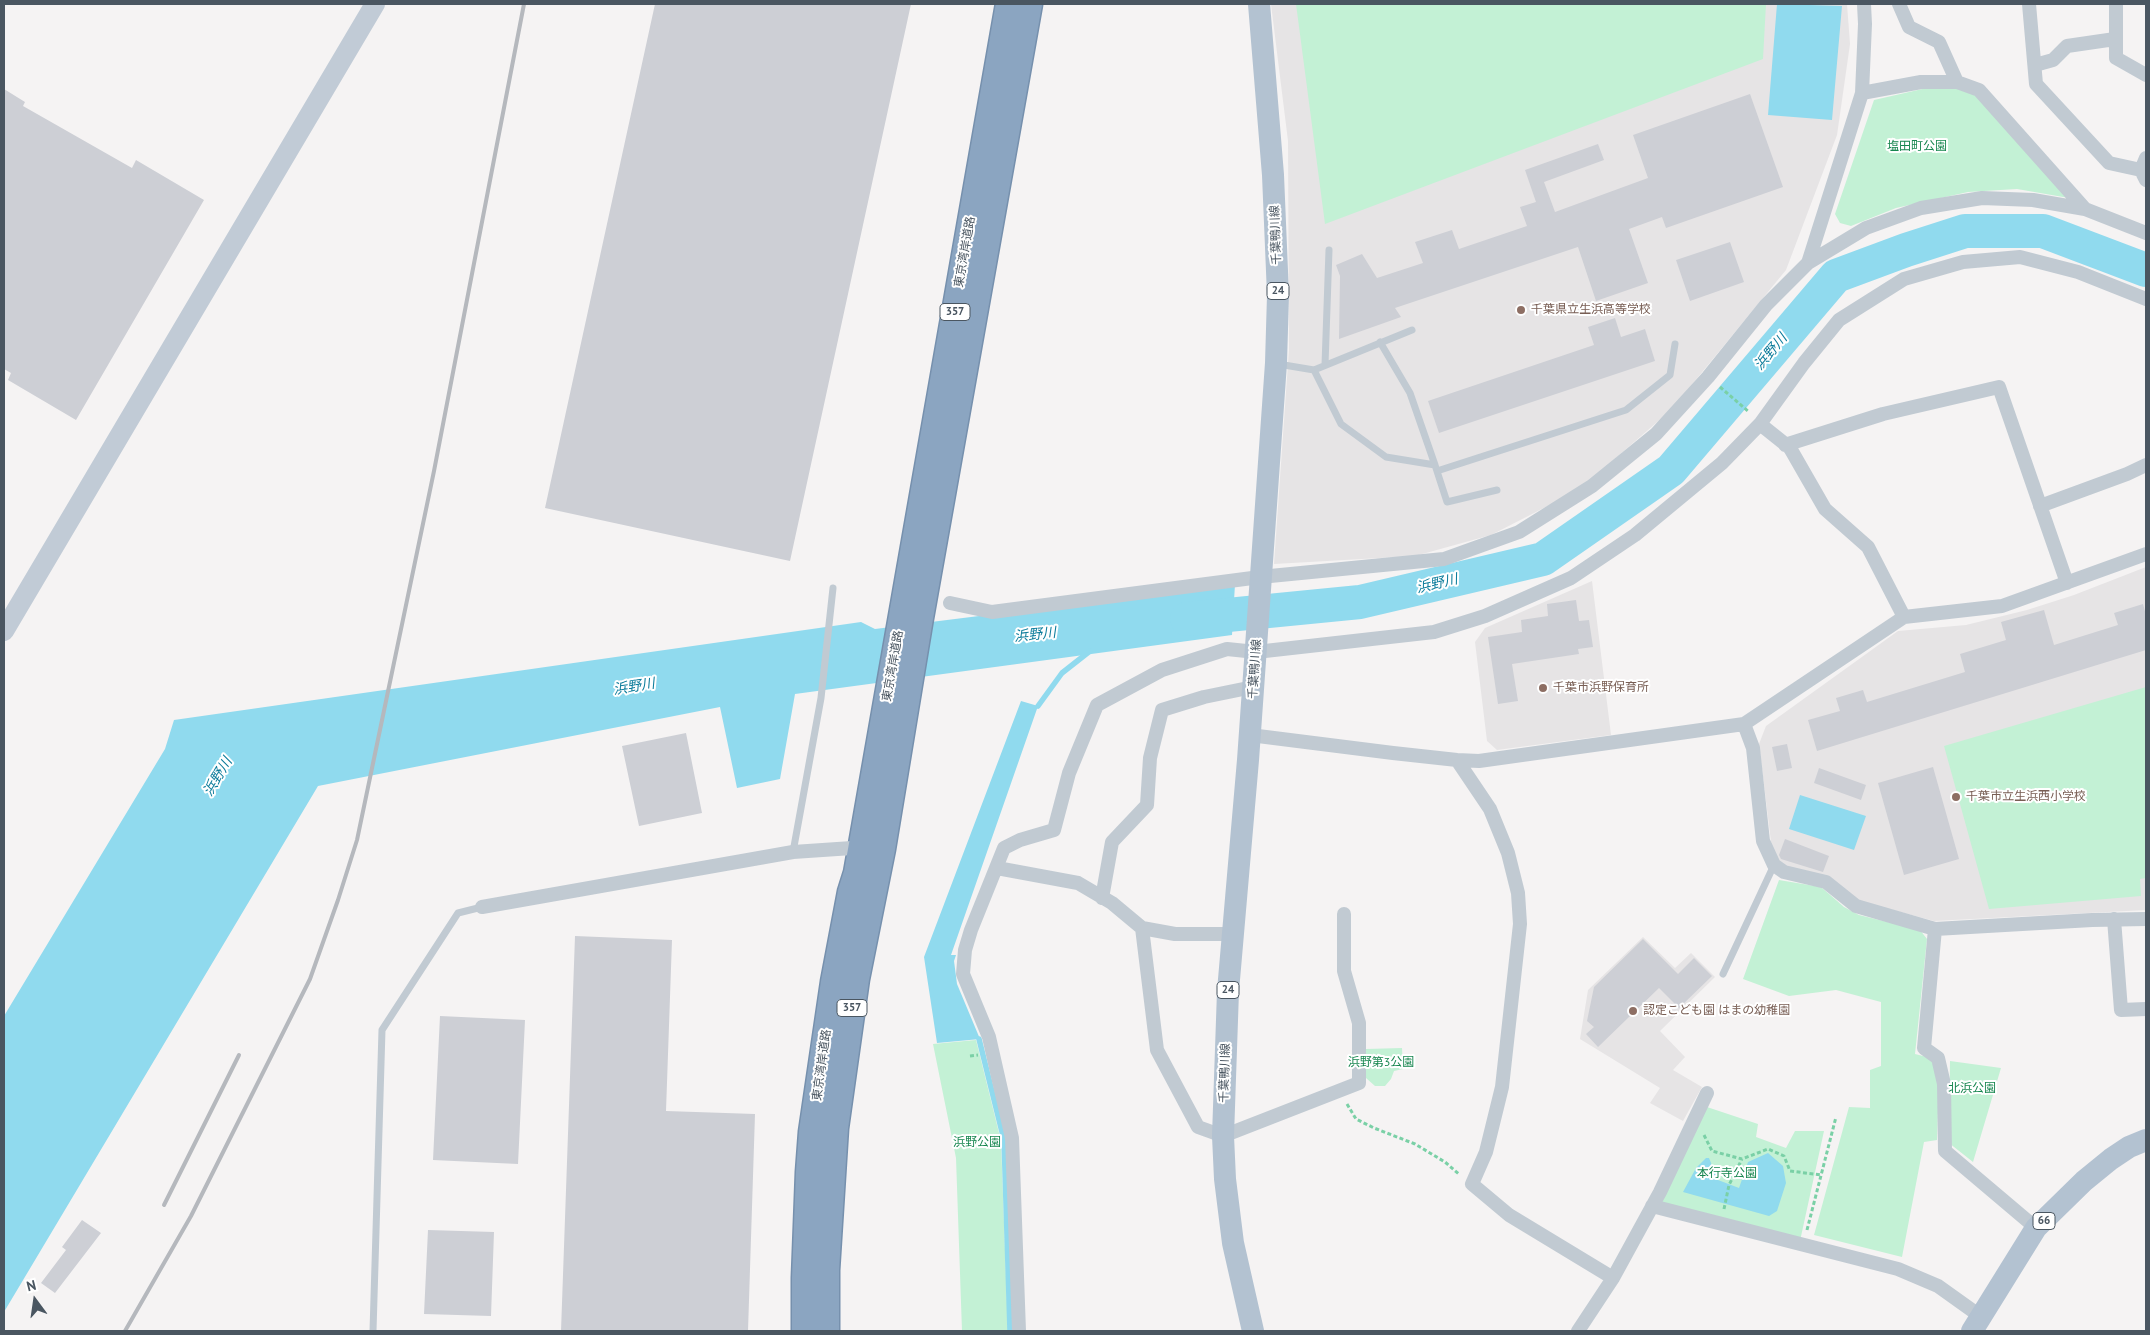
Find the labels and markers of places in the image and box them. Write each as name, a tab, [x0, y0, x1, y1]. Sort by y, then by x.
place label: 千葉県立生浜高等学校	[1531, 303, 1651, 317]
marker: 千葉県立生浜高等学校	[1515, 304, 1527, 316]
place label: 千葉市浜野保育所	[1553, 681, 1649, 695]
marker: 千葉市浜野保育所	[1537, 682, 1549, 694]
place label: 千葉市立生浜西小学校	[1966, 790, 2086, 804]
marker: 千葉市立生浜西小学校	[1950, 791, 1962, 803]
place label: 認定こども園 はまの幼稚園	[1643, 1004, 1790, 1018]
marker: 認定こども園 はまの幼稚園	[1627, 1005, 1639, 1017]

